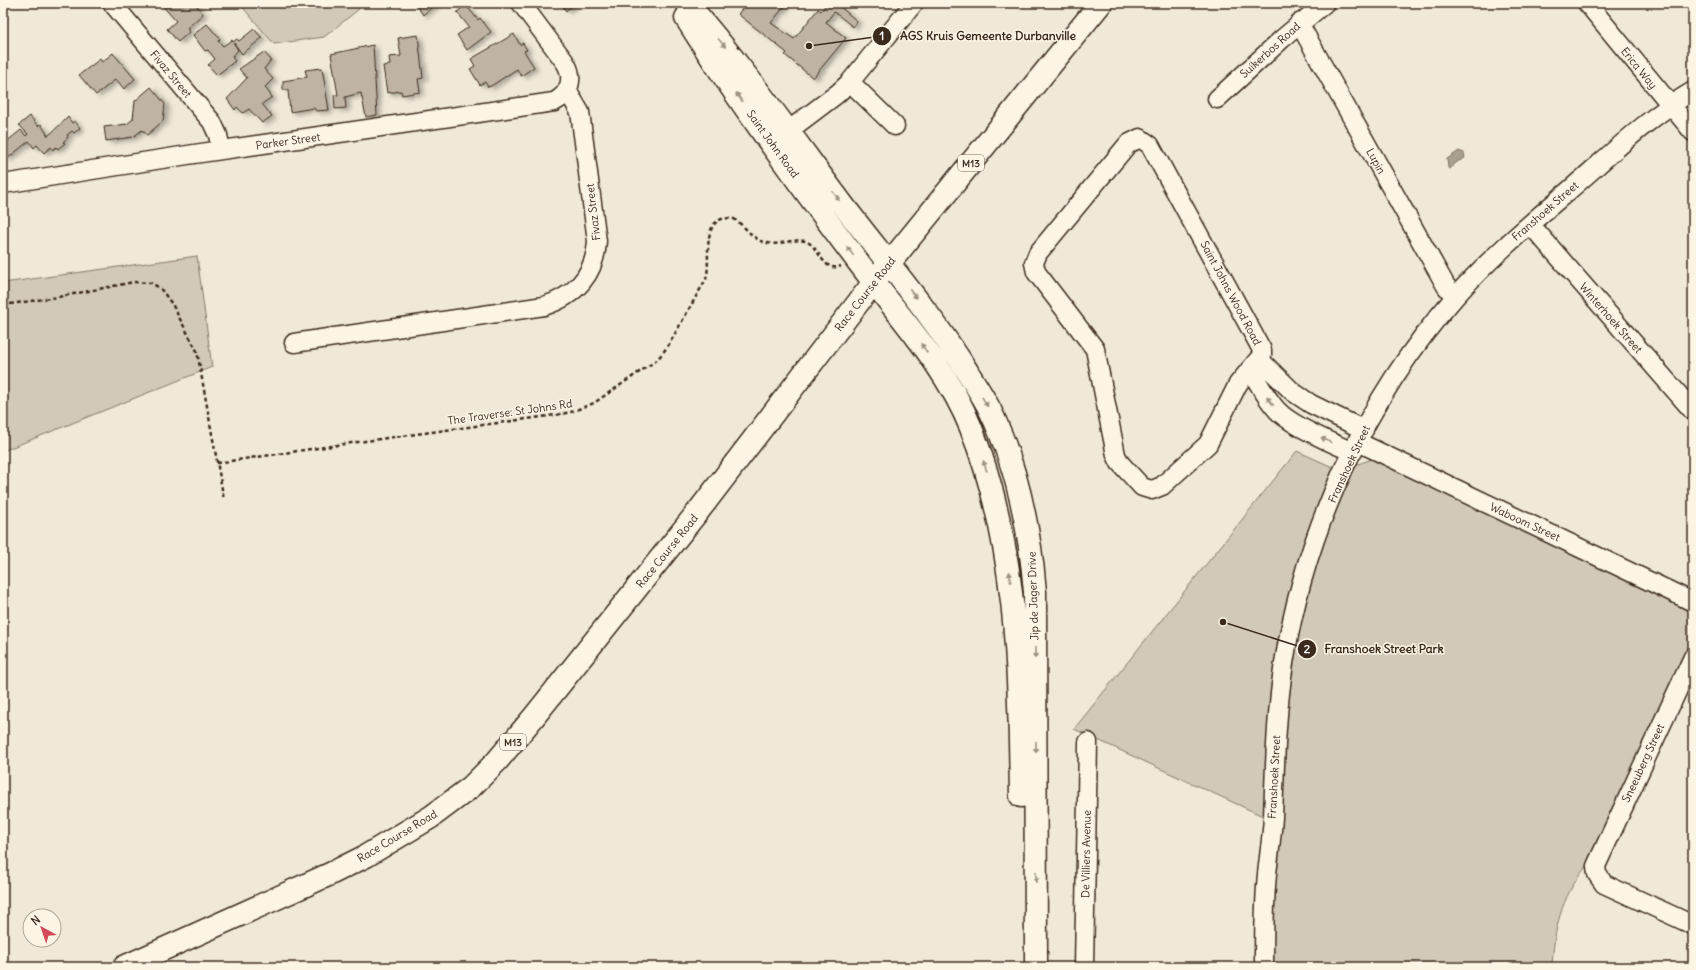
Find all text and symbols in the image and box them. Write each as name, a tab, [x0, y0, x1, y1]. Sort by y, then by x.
street label: Suikerbos Road	[1237, 19, 1304, 81]
callout: AGS Kruis Gemeente Durbanville	[872, 24, 1084, 48]
text: 1	[880, 28, 884, 43]
text: AGS Kruis Gemeente Durbanville	[900, 28, 1077, 43]
one-way arrow	[717, 38, 726, 48]
street label: Erica Way	[1618, 44, 1660, 92]
street label: Fivaz Street	[147, 47, 195, 101]
one-way arrow	[735, 92, 743, 103]
street label: Saint John Road	[744, 107, 803, 181]
street label: Parker Street	[255, 130, 321, 152]
street label: Lupin	[1363, 146, 1389, 176]
road number: M13	[958, 155, 984, 171]
street label: Franshoek Street	[1509, 178, 1581, 244]
street label: Fivaz Street	[583, 182, 603, 241]
one-way arrow	[832, 190, 841, 201]
street label: Saint Johns Wood Road	[1197, 238, 1265, 348]
one-way arrow	[846, 246, 854, 257]
street label: Race Course Road	[832, 254, 899, 334]
street label: Winterhoek Street	[1577, 280, 1646, 356]
one-way arrow	[908, 289, 917, 300]
one-way arrow	[920, 343, 928, 353]
street label: The Traverse: St Johns Rd	[447, 396, 574, 428]
one-way arrow	[982, 396, 989, 408]
one-way arrow	[1266, 396, 1275, 407]
street label: Franshoek Street	[1325, 423, 1373, 505]
one-way arrow	[1320, 437, 1331, 443]
one-way arrow	[981, 460, 987, 472]
street label: Waboom Street	[1488, 500, 1563, 545]
street label: Race Course Road	[633, 511, 701, 591]
street label: Jip de Jager Drive	[1024, 551, 1042, 641]
one-way arrow	[1007, 571, 1013, 583]
callout: Franshoek Street Park	[1297, 637, 1452, 661]
text: 2	[1304, 641, 1311, 656]
text: Franshoek Street Park	[1324, 641, 1444, 656]
one-way arrow	[1032, 647, 1038, 660]
street label: Sneeuberg Street	[1619, 721, 1667, 805]
road number: M13	[500, 734, 526, 750]
street label: Franshoek Street	[1265, 734, 1283, 819]
one-way arrow	[1033, 741, 1039, 754]
street label: Race Course Road	[355, 806, 440, 865]
street label: De Villiers Avenue	[1078, 810, 1094, 898]
one-way arrow	[1033, 871, 1039, 884]
north arrow	[22, 908, 62, 948]
text: N	[28, 913, 43, 928]

